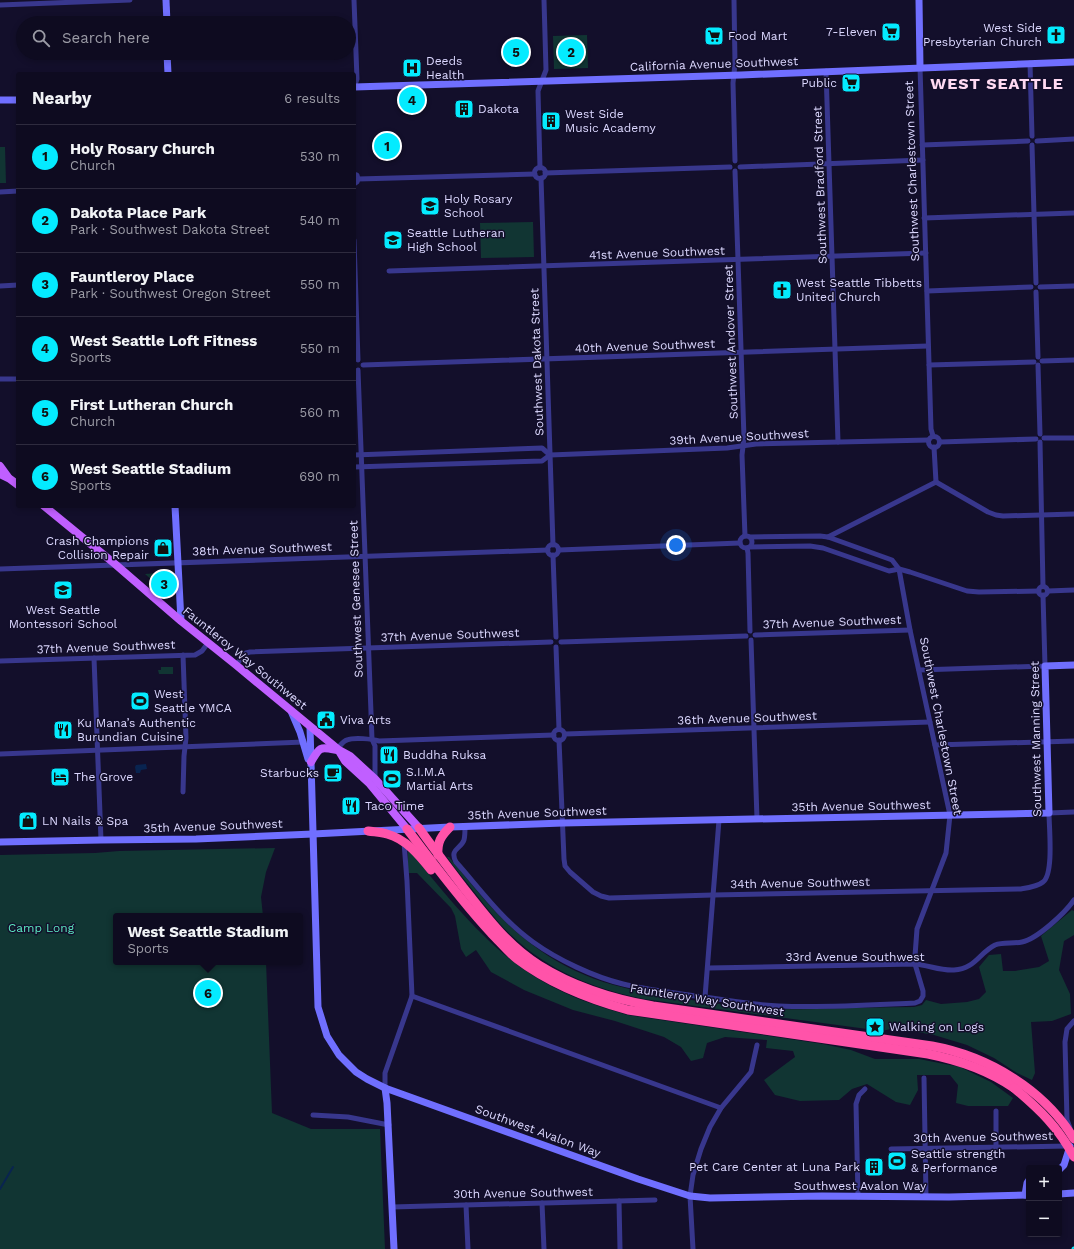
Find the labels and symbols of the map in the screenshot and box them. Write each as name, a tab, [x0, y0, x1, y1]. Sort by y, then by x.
supermarket icon: 7-Eleven	[880, 21, 902, 43]
place label: West Side Presbyterian Church	[923, 21, 1042, 49]
church icon: West Side Presbyterian Church	[1045, 24, 1067, 46]
supermarket icon: Food Mart	[703, 25, 725, 47]
place label: 7-Eleven	[826, 25, 877, 39]
place label: Food Mart	[728, 29, 787, 43]
pin: 5	[503, 37, 529, 67]
pin: 2	[558, 37, 584, 67]
place label: Deeds Health	[426, 54, 464, 82]
street label: California Avenue Southwest	[630, 54, 798, 74]
hospital icon: Deeds Health	[401, 57, 423, 79]
supermarket icon: Public	[840, 72, 862, 94]
district label: WEST SEATTLE	[930, 74, 1064, 93]
place label: Public	[801, 76, 837, 90]
street label: Southwest Charlestown Street	[902, 80, 922, 262]
pin: 4	[399, 85, 425, 115]
building icon: Dakota	[453, 98, 475, 120]
place label: Dakota	[478, 102, 519, 116]
street label: Southwest Bradford Street	[810, 106, 830, 264]
place label: West Side Music Academy	[565, 107, 656, 135]
building icon: West Side Music Academy	[540, 110, 562, 132]
pin: 1	[374, 131, 400, 161]
place label: Holy Rosary School	[444, 192, 513, 220]
school or university icon: Holy Rosary School	[419, 195, 441, 217]
place label: Seattle Lutheran High School	[407, 226, 505, 254]
school or university icon: Seattle Lutheran High School	[382, 229, 404, 251]
street label: 41st Avenue Southwest	[589, 244, 725, 262]
street label: Southwest Andover Street	[721, 265, 741, 419]
place label: West Seattle Tibbetts United Church	[796, 276, 922, 304]
church icon: West Seattle Tibbetts United Church	[771, 279, 793, 301]
street label: Southwest Dakota Street	[527, 288, 547, 436]
street label: 40th Avenue Southwest	[575, 337, 715, 355]
street label: 39th Avenue Southwest	[669, 426, 809, 448]
street label: Southwest Genesee Street	[346, 520, 366, 678]
place label: Crash Champions Collision Repair	[46, 534, 149, 562]
your location	[666, 535, 686, 555]
shop icon: Crash Champions Collision Repair	[152, 537, 174, 559]
street label: 38th Avenue Southwest	[192, 540, 332, 558]
pin: 3	[151, 569, 177, 599]
school or university icon: West Seattle Montessori School	[52, 579, 74, 601]
place label: West Seattle Montessori School	[9, 603, 118, 631]
street label: Fauntleroy Way Southwest	[180, 604, 310, 712]
street label: 37th Avenue Southwest	[762, 613, 902, 631]
street label: 37th Avenue Southwest	[380, 626, 520, 644]
street label: Southwest Charlestown Street	[917, 636, 965, 816]
street label: 37th Avenue Southwest	[36, 638, 176, 656]
street label: Southwest Manning Street	[1028, 661, 1044, 817]
place label: West Seattle YMCA	[154, 687, 232, 715]
sports icon: West Seattle YMCA	[129, 690, 151, 712]
public building icon: Viva Arts	[315, 709, 337, 731]
street label: 36th Avenue Southwest	[677, 709, 817, 727]
place label: Viva Arts	[340, 713, 391, 727]
place label: Ku Mana’s Authentic Burundian Cuisine	[77, 716, 196, 744]
restaurant icon: Ku Mana’s Authentic Burundian Cuisine	[52, 719, 74, 741]
restaurant icon: Buddha Ruksa	[378, 744, 400, 766]
place label: Buddha Ruksa	[403, 748, 487, 762]
cafe icon: Starbucks	[322, 762, 344, 784]
place label: S.I.M.A Martial Arts	[406, 765, 473, 793]
hotel icon: The Grove	[49, 766, 71, 788]
place label: Starbucks	[260, 766, 319, 780]
sports icon: S.I.M.A Martial Arts	[381, 768, 403, 790]
place label: The Grove	[74, 770, 133, 784]
restaurant icon: Taco Time	[340, 795, 362, 817]
street label: 35th Avenue Southwest	[791, 798, 931, 814]
place label: Taco Time	[365, 799, 424, 813]
street label: 35th Avenue Southwest	[467, 804, 607, 822]
shop icon: LN Nails & Spa	[17, 810, 39, 832]
place label: LN Nails & Spa	[42, 814, 129, 828]
street label: 35th Avenue Southwest	[143, 817, 283, 835]
street label: 34th Avenue Southwest	[730, 875, 870, 891]
park label: Camp Long	[8, 921, 75, 935]
street label: 33rd Avenue Southwest	[785, 950, 925, 964]
pin: 6	[195, 978, 221, 1008]
street label: Fauntleroy Way Southwest	[629, 981, 785, 1019]
place icon: Walking on Logs	[864, 1016, 886, 1038]
place label: Walking on Logs	[889, 1020, 984, 1034]
street label: Southwest Avalon Way	[473, 1102, 603, 1161]
street label: 30th Avenue Southwest	[913, 1129, 1053, 1145]
place label: Seattle strength & Performance	[911, 1147, 1005, 1175]
sports icon: Seattle strength & Performance	[886, 1150, 908, 1172]
building icon: Pet Care Center at Luna Park	[863, 1156, 885, 1178]
place label: Pet Care Center at Luna Park	[689, 1160, 860, 1174]
street label: Southwest Avalon Way	[794, 1179, 927, 1193]
street label: 30th Avenue Southwest	[453, 1185, 593, 1201]

